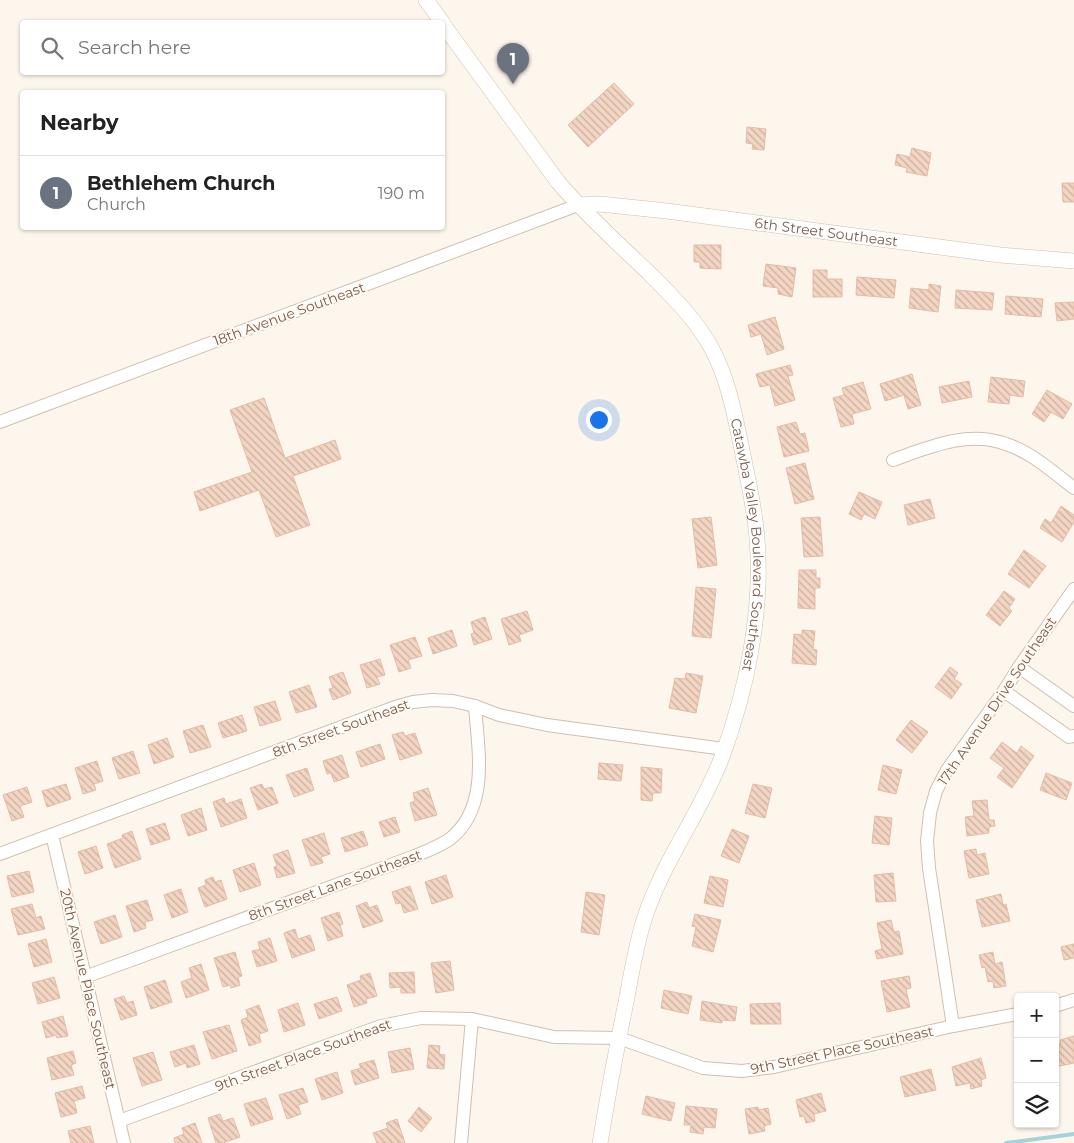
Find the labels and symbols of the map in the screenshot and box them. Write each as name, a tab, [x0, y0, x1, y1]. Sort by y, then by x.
pin: 1	[497, 43, 529, 84]
street label: 6th Street Southeast	[753, 214, 899, 250]
street label: 18th Avenue Southeast	[211, 278, 368, 350]
your location	[586, 407, 612, 433]
street label: Catawba Valley Boulevard Southeast	[727, 416, 767, 674]
street label: 17th Avenue Drive Southeast	[934, 613, 1060, 789]
street label: 8th Street Southeast	[270, 695, 412, 761]
street label: 8th Street Lane Southeast	[246, 845, 424, 925]
street label: 20th Avenue Place Southeast	[56, 887, 120, 1091]
street label: 9th Street Place Southeast	[212, 1015, 394, 1095]
street label: 9th Street Place Southeast	[749, 1022, 935, 1078]

